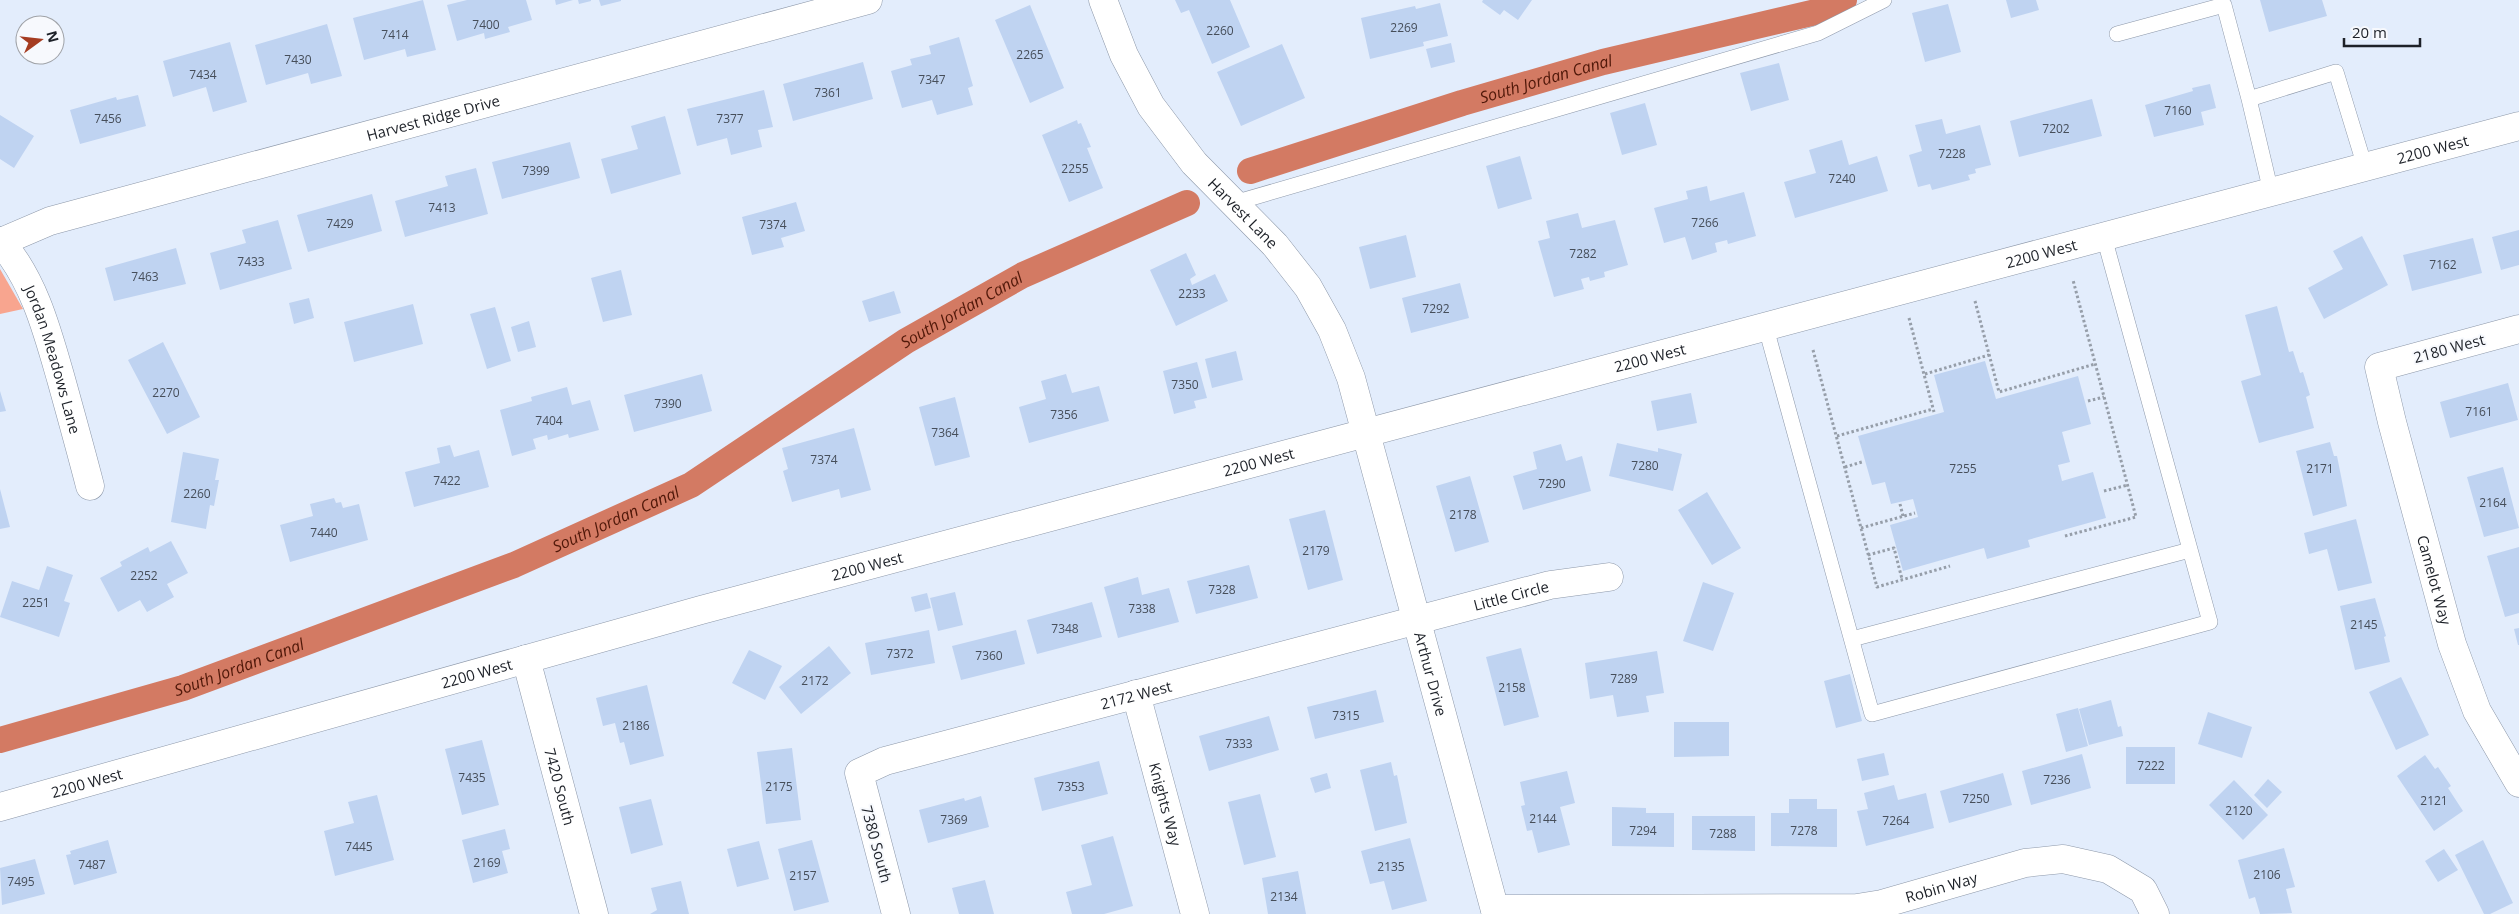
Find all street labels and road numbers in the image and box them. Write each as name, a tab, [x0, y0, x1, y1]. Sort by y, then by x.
street label: Harvest Ridge Drive	[364, 90, 502, 145]
street label: 2200 West	[2395, 130, 2470, 168]
street label: Harvest Lane	[1204, 173, 1283, 252]
street label: 2200 West	[2003, 234, 2079, 272]
street label: Jordan Meadows Lane	[19, 280, 86, 436]
street label: 2180 West	[2411, 329, 2487, 367]
street label: 2200 West	[1612, 338, 1688, 376]
street label: 2200 West	[1221, 443, 1296, 481]
street label: Camelot Way	[2413, 533, 2456, 627]
street label: 2200 West	[829, 547, 905, 585]
street label: Little Circle	[1471, 576, 1551, 615]
street label: Arthur Drive	[1410, 630, 1452, 718]
street label: 2200 West	[439, 654, 514, 693]
street label: 2172 West	[1098, 676, 1174, 714]
street label: 7420 South	[540, 746, 580, 827]
street label: Knights Way	[1145, 760, 1186, 849]
street label: 2200 West	[49, 763, 125, 802]
street label: 7380 South	[857, 803, 897, 885]
street label: Robin Way	[1903, 867, 1980, 907]

